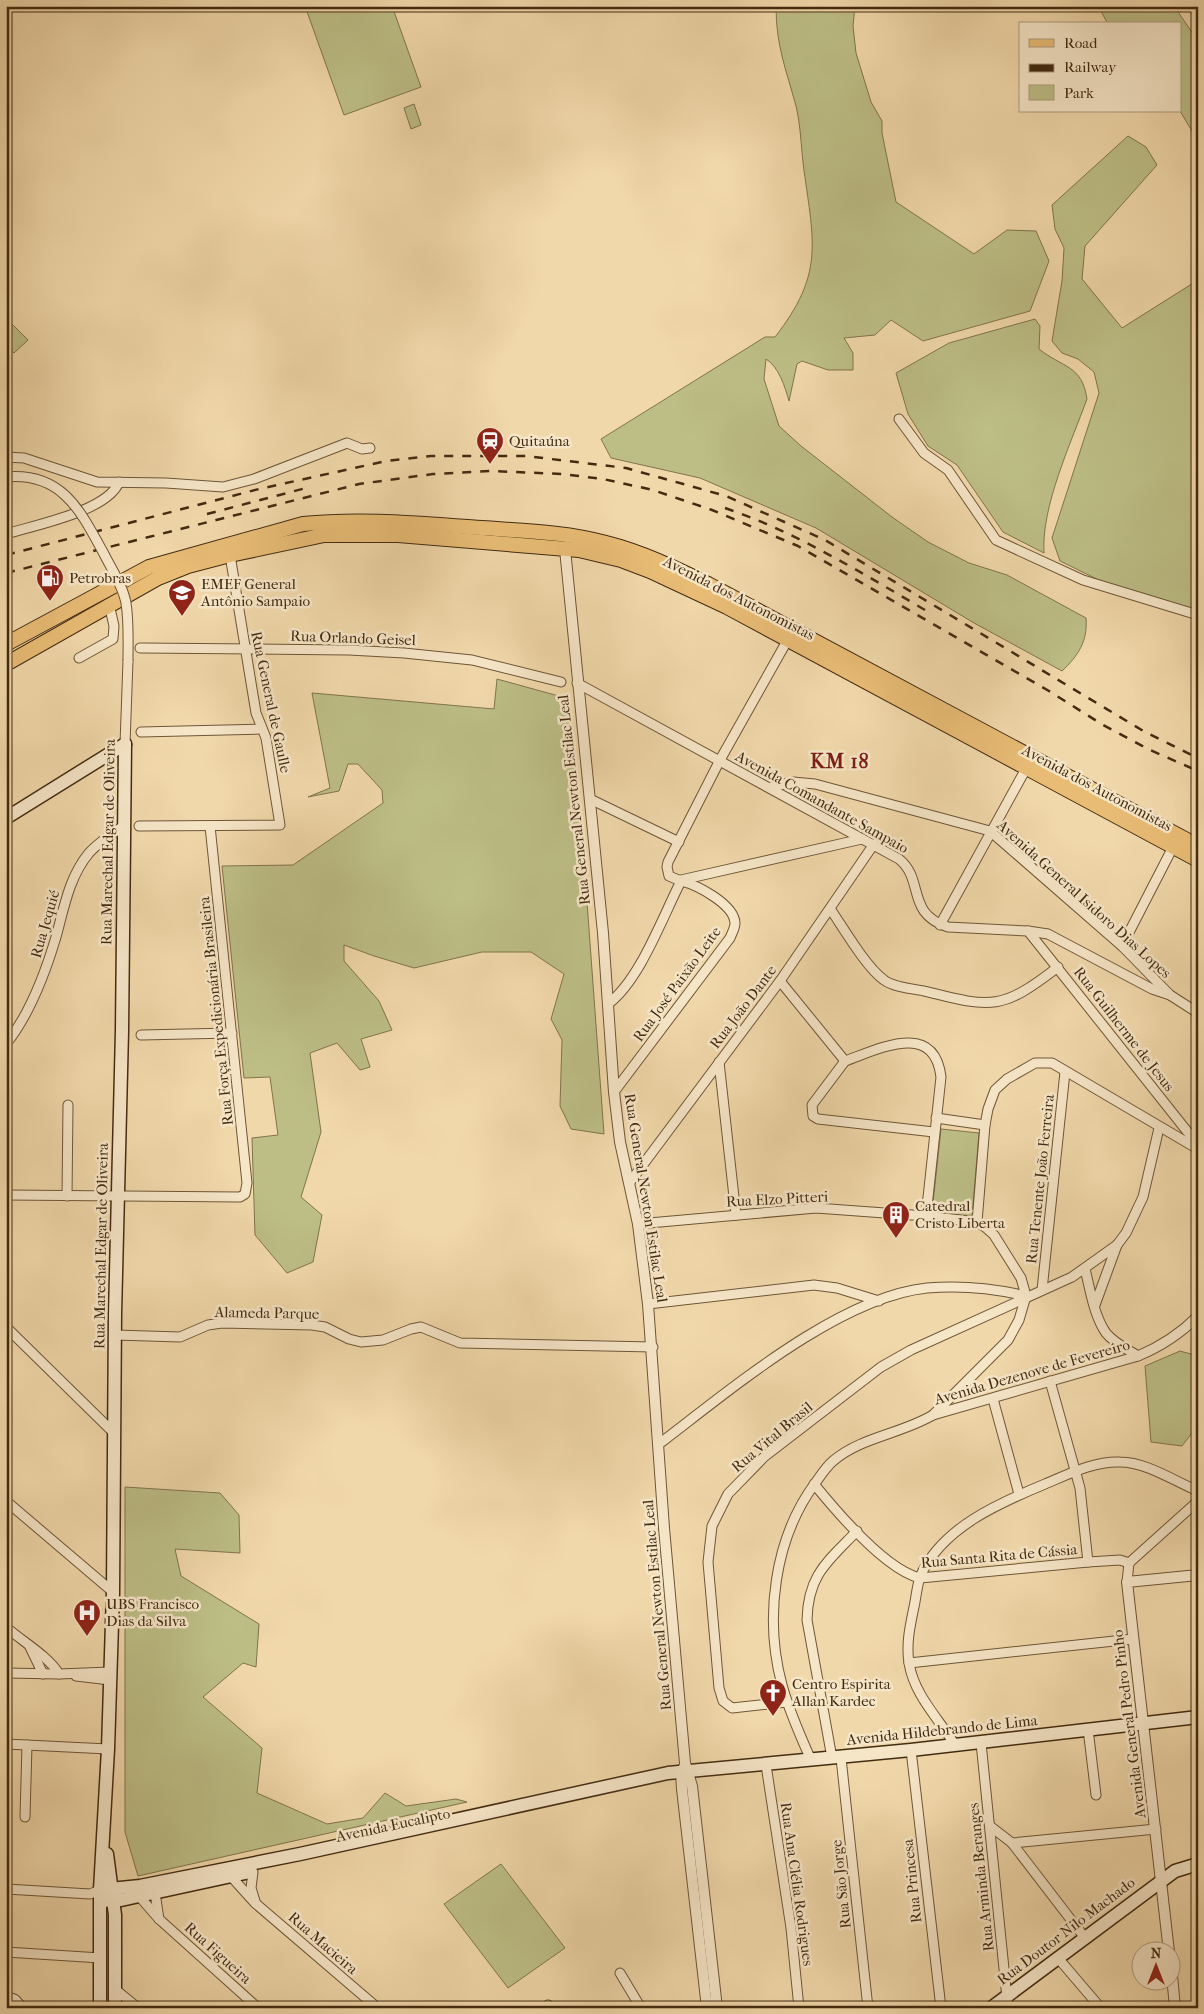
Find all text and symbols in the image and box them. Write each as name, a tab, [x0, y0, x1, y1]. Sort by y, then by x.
legend	[1019, 22, 1182, 112]
text: Road	[1064, 34, 1098, 52]
text: Railway	[1064, 58, 1117, 76]
text: Park	[1064, 84, 1094, 102]
station icon: Quitaúna	[475, 426, 505, 465]
place label: Quitaúna	[509, 432, 571, 450]
street label: Avenida dos Autonomistas	[660, 552, 818, 644]
fuel station icon: Petrobras	[35, 563, 65, 602]
place label: Petrobras	[69, 569, 131, 587]
place label: EMEF General Antônio Sampaio	[200, 575, 311, 610]
school or university icon: EMEF General Antônio Sampaio	[167, 578, 197, 617]
street label: Rua Orlando Geisel	[290, 627, 416, 649]
street label: Rua General de Gaulle	[247, 629, 295, 775]
street label: Rua General Newton Estilac Leal	[554, 694, 594, 906]
street label: Rua Marechal Edgar de Oliveira	[97, 738, 119, 945]
street label: Avenida dos Autonomistas	[1018, 740, 1175, 835]
street label: Avenida Comandante Sampaio	[732, 746, 912, 857]
district label: KM 18	[810, 750, 870, 773]
street label: Avenida General Isidoro Dias Lopes	[992, 815, 1175, 982]
street label: Rua Jequié	[27, 887, 63, 960]
street label: Rua Força Expedicionária Brasileira	[195, 895, 237, 1126]
street label: Rua José Paixão Leite	[629, 922, 725, 1045]
street label: Rua João Dante	[706, 961, 781, 1052]
street label: Rua Guilherme de Jesus	[1070, 963, 1179, 1095]
street label: Rua General Newton Estilac Leal	[621, 1092, 671, 1304]
street label: Rua Tenente João Ferreira	[1022, 1092, 1058, 1265]
street label: Rua Marechal Edgar de Oliveira	[90, 1142, 112, 1349]
street label: Rua Elzo Pitteri	[725, 1187, 829, 1211]
place label: Catedral Cristo Liberta	[915, 1197, 1006, 1232]
building icon: Catedral Cristo Liberta	[881, 1200, 911, 1239]
street label: Alameda Parque	[213, 1303, 320, 1323]
street label: Avenida Dezenove de Fevereiro	[931, 1335, 1132, 1409]
street label: Rua Vital Brasil	[728, 1398, 816, 1476]
street label: Rua General Newton Estilac Leal	[639, 1499, 675, 1711]
street label: Rua Santa Rita de Cássia	[920, 1540, 1079, 1572]
place label: UBS Francisco Dias da Silva	[106, 1595, 200, 1630]
hospital icon: UBS Francisco Dias da Silva	[72, 1598, 102, 1637]
street label: Avenida General Pedro Pinho	[1108, 1628, 1150, 1820]
place label: Centro Espirita Allan Kardec	[791, 1675, 892, 1710]
church icon: Centro Espirita Allan Kardec	[758, 1678, 788, 1717]
street label: Avenida Hildebrando de Lima	[845, 1711, 1039, 1749]
street label: Rua Ana Clélia Rodrigues	[777, 1801, 817, 1967]
street label: Rua Arminda Beranges	[964, 1801, 998, 1952]
street label: Avenida Eucalipto	[333, 1804, 452, 1846]
street label: Rua Princesa	[899, 1837, 925, 1924]
street label: Rua São Jorge	[827, 1838, 855, 1929]
street label: Rua Doutor Nilo Machado	[994, 1873, 1139, 1989]
street label: Rua Macieira	[285, 1908, 362, 1979]
street label: Rua Figueira	[181, 1918, 256, 1988]
north arrow	[1132, 1942, 1182, 1992]
text: N	[1151, 1945, 1162, 1962]

